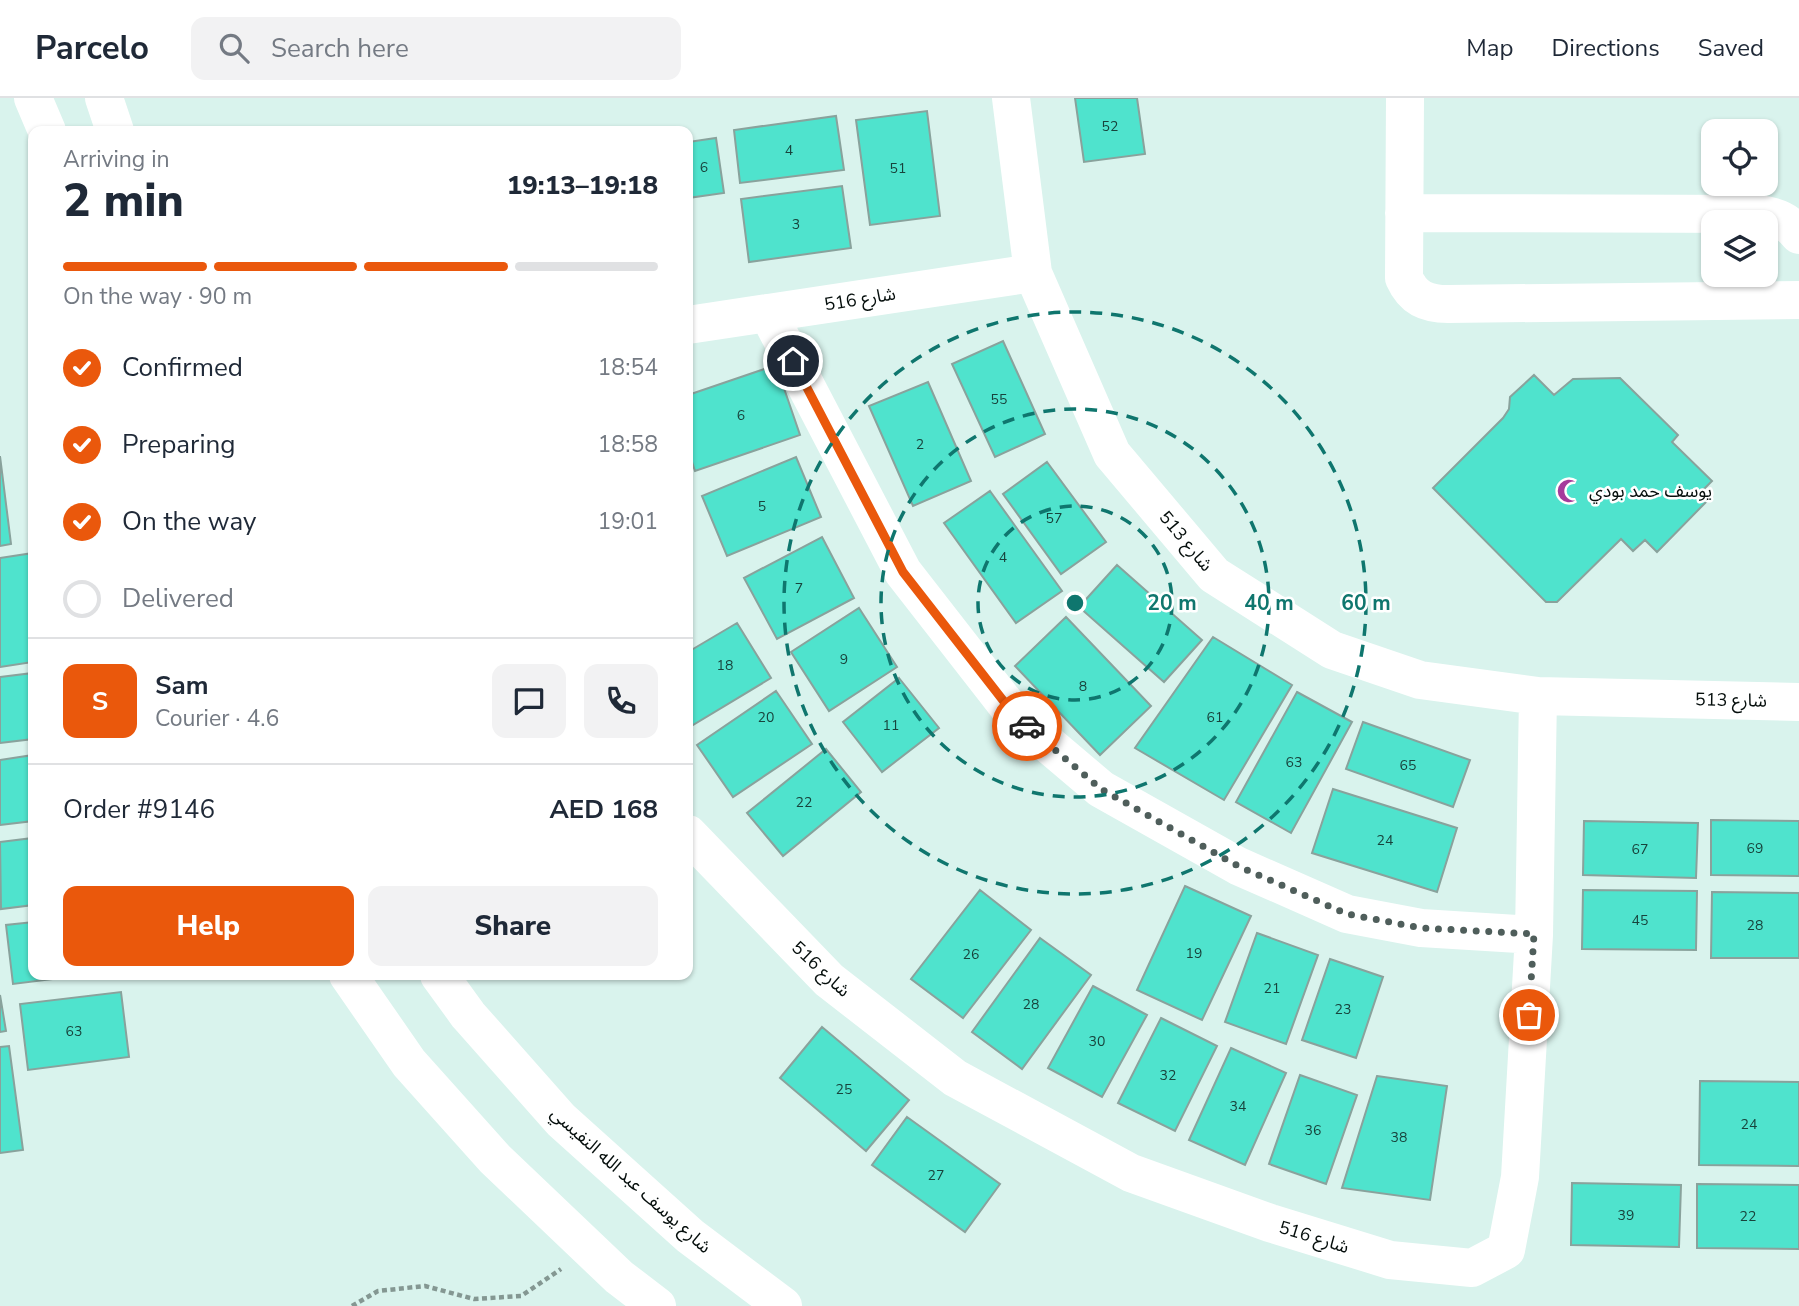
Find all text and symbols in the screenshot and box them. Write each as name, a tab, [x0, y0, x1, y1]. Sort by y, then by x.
search box	[191, 17, 681, 80]
text: Parcelo	[35, 26, 149, 71]
icon: search	[215, 29, 253, 67]
text: Search here	[271, 31, 409, 66]
text: Map	[1466, 32, 1513, 64]
text: Directions	[1551, 32, 1660, 64]
text: Saved	[1698, 32, 1764, 64]
house number: 52	[1102, 117, 1118, 136]
map controls	[1701, 119, 1778, 287]
button: locate	[1701, 119, 1778, 196]
house number: 4	[785, 141, 793, 160]
text: Arriving in	[63, 144, 170, 175]
house number: 6	[700, 158, 708, 177]
house number: 51	[890, 159, 906, 178]
text: 19:13–19:18	[507, 168, 658, 203]
text: 2 min	[63, 169, 184, 232]
button: layers	[1701, 210, 1778, 287]
house number: 3	[792, 215, 800, 234]
text: On the way · 90 m	[63, 281, 252, 312]
street label: شارع 516	[823, 282, 898, 318]
pin	[763, 331, 823, 391]
icon: home	[774, 342, 812, 380]
icon: check	[63, 349, 101, 387]
text: Confirmed	[122, 350, 243, 385]
text: 18:54	[598, 352, 658, 383]
house number: 55	[991, 390, 1007, 409]
house number: 6	[737, 406, 745, 425]
icon: check	[63, 426, 101, 464]
text: Preparing	[122, 427, 235, 462]
text: 18:58	[598, 429, 658, 460]
house number: 2	[916, 435, 924, 454]
mosque icon: يوسف حمد بودي	[1555, 477, 1583, 505]
place label: يوسف حمد بودي	[1589, 479, 1712, 504]
house number: 5	[758, 497, 766, 516]
icon: check	[63, 503, 101, 541]
text: On the way	[122, 504, 256, 539]
text: 19:01	[598, 506, 658, 537]
street label: شارع 513	[1152, 506, 1218, 578]
house number: 57	[1046, 509, 1062, 528]
house number: 4	[999, 548, 1007, 567]
house number: 7	[795, 579, 803, 598]
text: Delivered	[122, 581, 234, 616]
text: 20 m	[1147, 589, 1197, 617]
text: 40 m	[1244, 589, 1294, 617]
text: 60 m	[1341, 589, 1391, 617]
centre of rings	[1063, 591, 1087, 615]
house number: 9	[840, 650, 848, 669]
house number: 18	[717, 656, 733, 675]
button: chat	[492, 664, 566, 738]
button: phone	[584, 664, 658, 738]
text: Sam	[155, 668, 208, 703]
house number: 8	[1079, 677, 1087, 696]
text: S	[92, 684, 108, 719]
street label: شارع 513	[1695, 687, 1767, 715]
courier	[992, 691, 1062, 761]
text: Courier · 4.6	[155, 703, 279, 734]
icon: car	[1008, 707, 1046, 745]
house number: 20	[758, 708, 774, 727]
house number: 61	[1207, 708, 1223, 727]
house number: 11	[883, 716, 899, 735]
house number: 63	[1286, 753, 1302, 772]
house number: 65	[1400, 756, 1416, 775]
text: Order #9146	[63, 792, 215, 827]
text: AED 168	[550, 792, 658, 827]
house number: 22	[796, 793, 812, 812]
house number: 24	[1377, 831, 1393, 850]
house number: 69	[1747, 839, 1763, 858]
house number: 67	[1632, 840, 1648, 859]
button: Help	[63, 886, 354, 966]
button: Share	[368, 886, 658, 966]
house number: 45	[1632, 911, 1648, 930]
house number: 28	[1747, 916, 1763, 935]
street label: شارع 516	[785, 936, 856, 1004]
house number: 19	[1186, 944, 1202, 963]
house number: 26	[963, 945, 979, 964]
house number: 21	[1264, 979, 1280, 998]
pin	[1499, 985, 1559, 1045]
house number: 28	[1023, 995, 1039, 1014]
icon: bag	[1510, 996, 1548, 1034]
house number: 23	[1335, 1000, 1351, 1019]
house number: 63	[66, 1022, 82, 1041]
house number: 30	[1089, 1032, 1105, 1051]
house number: 32	[1160, 1066, 1176, 1085]
house number: 25	[836, 1080, 852, 1099]
house number: 34	[1230, 1097, 1246, 1116]
street label: شارع يوسف عبد الله النفيسي	[544, 1101, 717, 1260]
house number: 24	[1741, 1115, 1757, 1134]
house number: 36	[1305, 1121, 1321, 1140]
house number: 38	[1391, 1128, 1407, 1147]
house number: 27	[928, 1166, 944, 1185]
house number: 39	[1618, 1206, 1634, 1225]
house number: 22	[1740, 1207, 1756, 1226]
street label: شارع 516	[1275, 1215, 1352, 1261]

